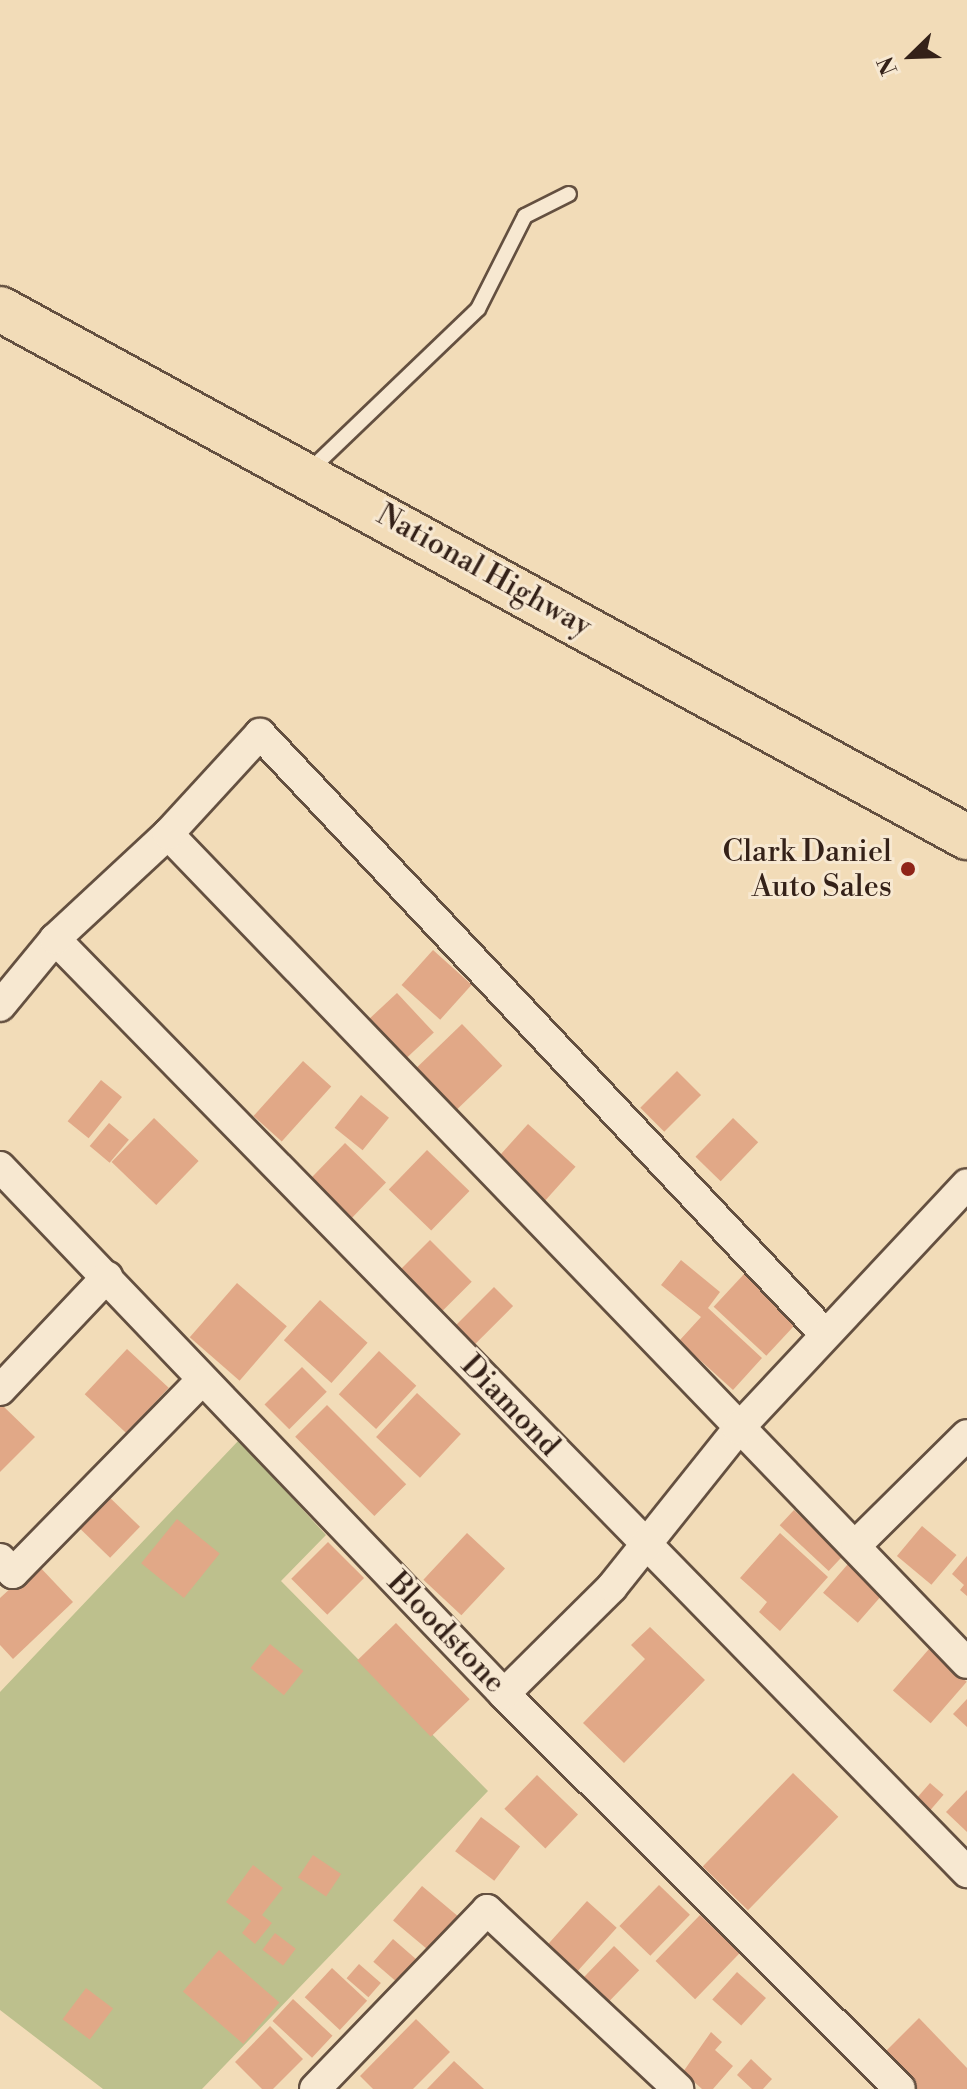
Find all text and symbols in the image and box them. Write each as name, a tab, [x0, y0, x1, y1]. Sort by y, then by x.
north arrow	[871, 16, 951, 96]
text: N	[873, 52, 904, 79]
street label: National Highway	[370, 497, 598, 645]
place label: Clark Daniel Auto Sales	[723, 834, 892, 904]
marker: Clark Daniel Auto Sales	[899, 860, 917, 878]
street label: Diamond	[453, 1348, 567, 1464]
street label: Bloodstone	[379, 1565, 513, 1701]

